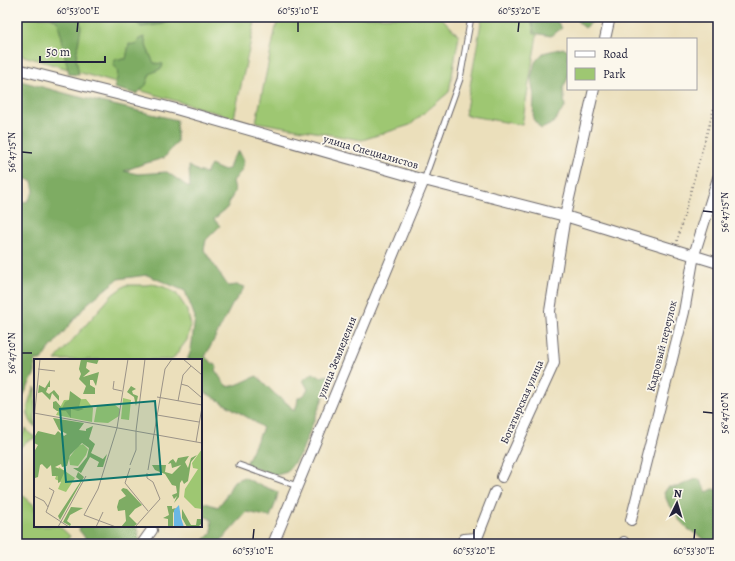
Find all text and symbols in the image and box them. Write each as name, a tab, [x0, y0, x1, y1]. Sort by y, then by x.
text: 60°53'00"E	[57, 4, 99, 17]
text: 60°53'10"E	[278, 4, 318, 17]
text: 60°53'20"E	[498, 4, 540, 17]
scale bar	[40, 38, 105, 64]
legend	[567, 38, 697, 90]
text: 50 m	[46, 44, 70, 60]
text: Road	[603, 46, 629, 62]
text: Park	[603, 66, 626, 82]
street label: улица Специалистов	[321, 131, 420, 173]
text: 56°47'15"N	[5, 132, 18, 172]
text: 56°47'15"N	[718, 192, 731, 232]
street label: Кадровый переулок	[643, 298, 681, 393]
street label: улица Земледелия	[313, 314, 360, 401]
text: 56°47'10"N	[5, 332, 18, 374]
street label: Богатырская улица	[497, 357, 548, 446]
inset map	[34, 359, 202, 527]
text: 56°47'10"N	[718, 392, 731, 434]
north arrow	[657, 483, 697, 523]
text: N	[673, 486, 682, 501]
text: 60°53'10"E	[233, 544, 273, 557]
text: 60°53'20"E	[453, 544, 495, 557]
text: 60°53'30"E	[673, 544, 715, 557]

